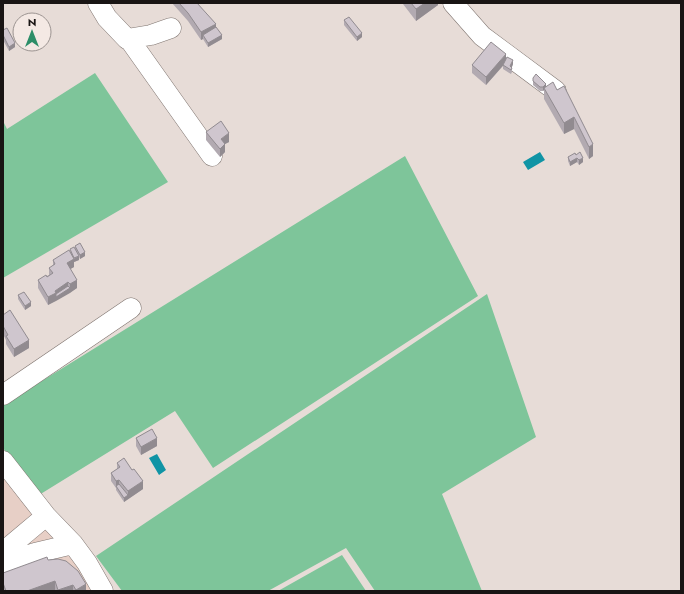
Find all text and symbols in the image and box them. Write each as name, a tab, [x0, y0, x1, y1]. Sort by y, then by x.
north arrow	[12, 12, 52, 52]
text: N	[28, 14, 36, 30]

